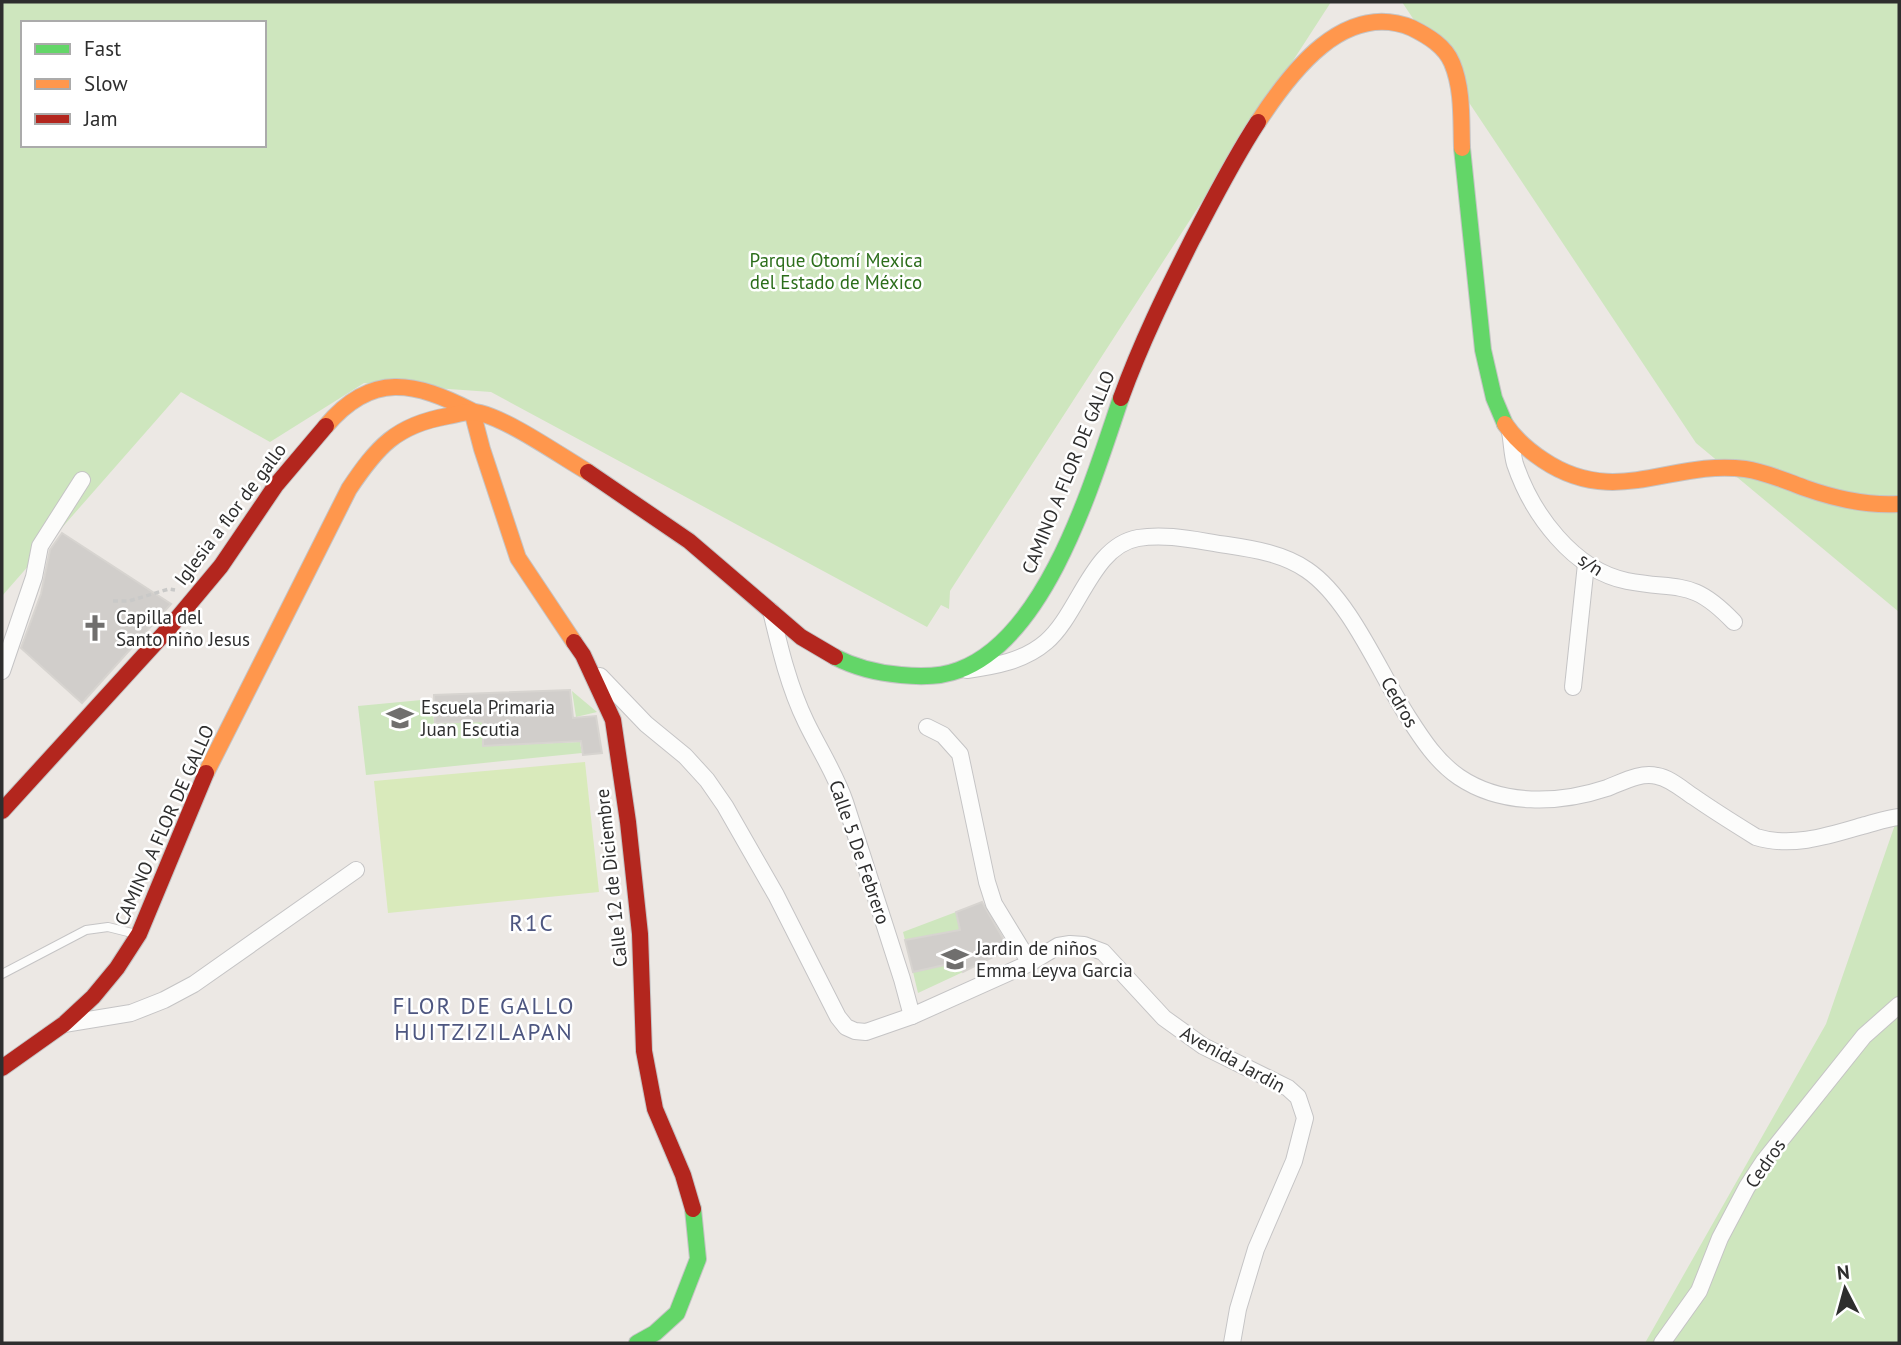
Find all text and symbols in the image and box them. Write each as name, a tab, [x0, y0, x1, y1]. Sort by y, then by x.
legend	[21, 21, 266, 147]
text: Fast	[84, 35, 121, 62]
text: Slow	[84, 70, 128, 97]
text: Jam	[83, 105, 118, 132]
park label: Parque Otomí Mexica del Estado de México	[749, 248, 923, 294]
street label: CAMINO A FLOR DE GALLO	[1016, 367, 1120, 577]
street label: Iglesia a flor de gallo	[169, 438, 291, 590]
street label: s/n	[1574, 547, 1608, 581]
place label: Capilla del Santo niño Jesus	[116, 605, 250, 651]
church icon: Capilla del Santo niño Jesus	[80, 613, 110, 643]
street label: Cedros	[1376, 672, 1424, 732]
place label: Escuela Primaria Juan Escutia	[420, 695, 555, 741]
school or university icon: Escuela Primaria Juan Escutia	[385, 703, 415, 733]
street label: CAMINO A FLOR DE GALLO	[109, 721, 219, 929]
street label: Calle 5 De Febrero	[824, 777, 896, 927]
street label: Calle 12 de Diciembre	[590, 788, 632, 968]
district label: R1C	[509, 908, 555, 937]
place label: Jardin de niños Emma Leyva Garcia	[975, 936, 1133, 982]
school or university icon: Jardin de niños Emma Leyva Garcia	[940, 944, 970, 974]
district label: FLOR DE GALLO HUITZIZILAPAN	[393, 991, 575, 1046]
street label: Avenida Jardin	[1176, 1020, 1290, 1098]
street label: Cedros	[1739, 1134, 1791, 1192]
north arrow	[1810, 1254, 1880, 1324]
text: N	[1836, 1260, 1851, 1285]

